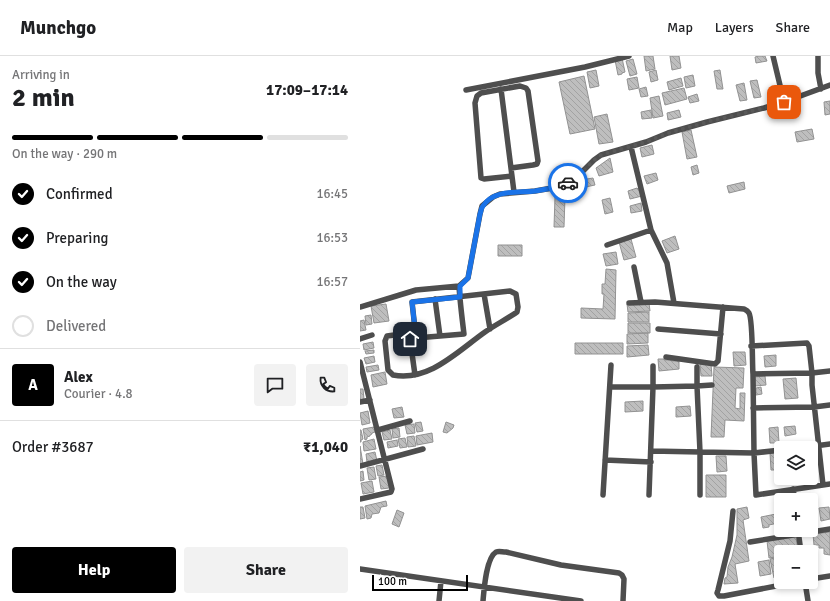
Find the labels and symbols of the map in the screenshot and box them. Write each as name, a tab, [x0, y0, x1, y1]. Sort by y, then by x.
pin	[767, 85, 801, 119]
courier	[548, 163, 588, 203]
pin	[393, 322, 427, 356]
scale bar	[372, 573, 468, 592]

